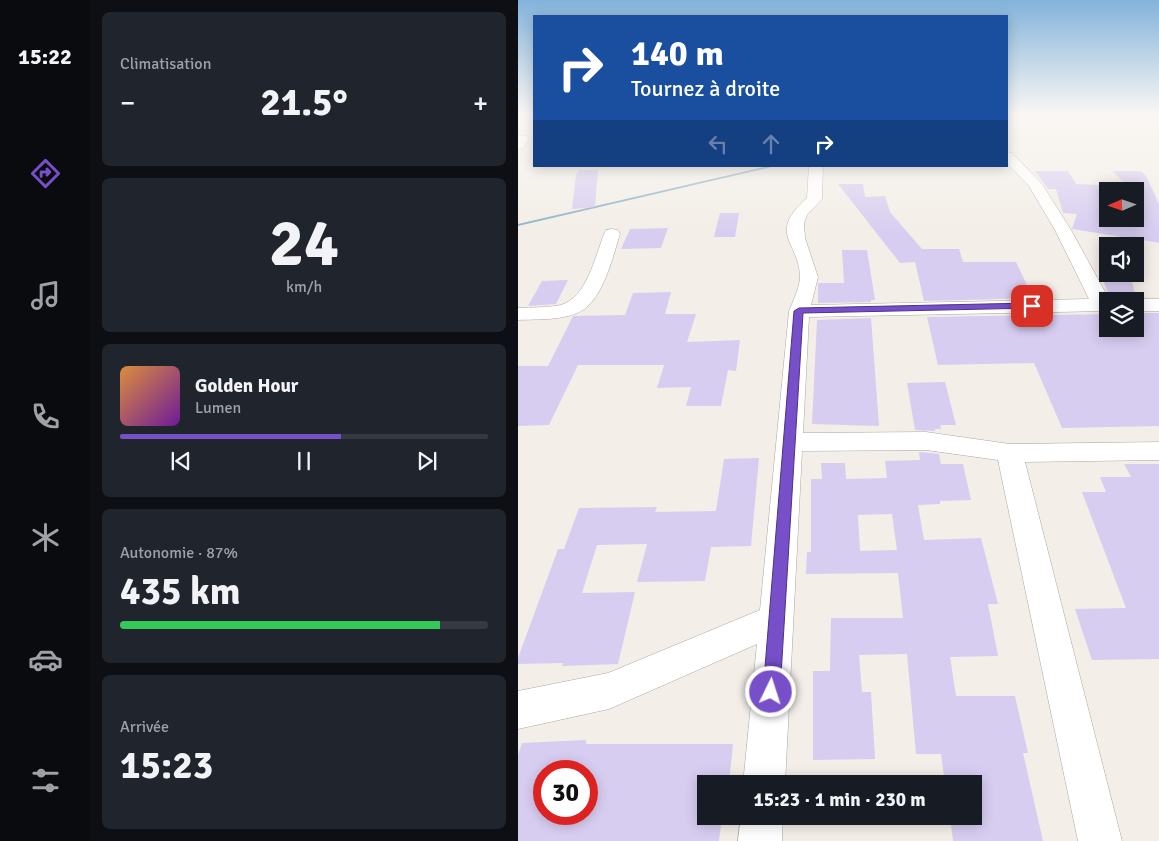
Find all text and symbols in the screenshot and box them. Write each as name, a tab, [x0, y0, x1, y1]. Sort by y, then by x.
text: 140 m	[631, 32, 724, 75]
icon: right	[548, 35, 613, 100]
text: 15:22	[18, 43, 72, 70]
text: Climatisation	[120, 54, 211, 74]
text: Tournez à droite	[631, 75, 780, 102]
text: 21.5°	[260, 79, 348, 126]
text: −	[120, 86, 135, 120]
text: +	[473, 86, 488, 120]
icon: left	[704, 130, 732, 158]
icon: ahead	[757, 130, 785, 158]
icon: right	[810, 130, 838, 158]
icon: directions	[28, 156, 63, 191]
north arrow	[1099, 182, 1144, 228]
map controls	[1099, 182, 1144, 337]
text: 24	[269, 204, 339, 284]
button: sound	[1099, 237, 1144, 282]
text: km/h	[286, 277, 322, 297]
icon: music	[28, 278, 63, 313]
pin	[1011, 285, 1053, 327]
icon: arrive	[1018, 292, 1046, 320]
button: layers	[1099, 292, 1144, 337]
text: Golden Hour	[195, 374, 298, 398]
text: Lumen	[195, 398, 241, 418]
icon: phone	[28, 399, 63, 434]
icon: previous	[167, 447, 195, 475]
icon: pause	[290, 447, 318, 475]
icon: next	[413, 447, 441, 475]
icon: climate	[28, 520, 63, 555]
text: Autonomie · 87%	[120, 543, 238, 563]
text: 435 km	[120, 568, 241, 615]
icon: car	[28, 642, 63, 677]
position arrow	[744, 665, 796, 717]
text: Arrivée	[120, 717, 169, 737]
text: 15:23	[120, 742, 213, 789]
speed limit sign: 30	[533, 760, 598, 825]
icon: filters	[28, 763, 63, 798]
text: 15:23 · 1 min · 230 m	[753, 788, 926, 812]

